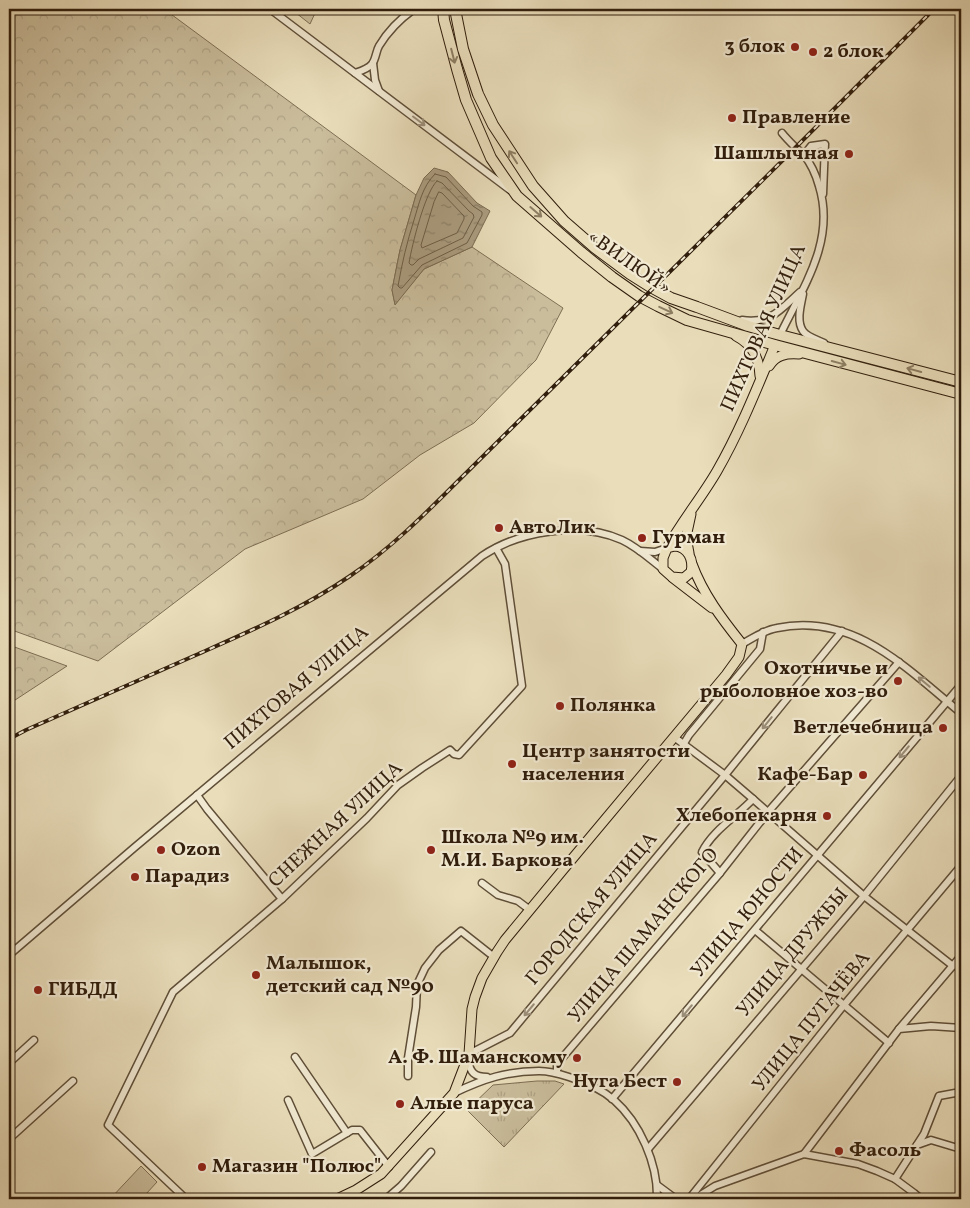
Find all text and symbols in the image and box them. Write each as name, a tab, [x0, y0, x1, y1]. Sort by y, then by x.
place label: 3 блок	[724, 33, 785, 61]
place label: 2 блок	[823, 38, 884, 66]
marker: 3 блок	[789, 41, 801, 53]
marker: 2 блок	[807, 46, 819, 58]
one-way arrow	[449, 48, 458, 64]
place label: Правление	[742, 104, 850, 132]
marker: Правление	[726, 112, 738, 124]
one-way arrow	[412, 116, 425, 127]
place label: Шашлычная	[714, 140, 839, 168]
marker: Шашлычная	[843, 148, 855, 160]
one-way arrow	[508, 150, 518, 164]
one-way arrow	[530, 207, 543, 218]
street label: «ВИЛЮЙ»	[581, 224, 677, 302]
street label: ПИХТОВАЯ УЛИЦА	[714, 240, 814, 416]
one-way arrow	[658, 305, 673, 315]
one-way arrow	[831, 358, 847, 368]
one-way arrow	[907, 365, 923, 374]
place label: АвтоЛик	[509, 514, 595, 542]
marker: АвтоЛик	[493, 522, 505, 534]
place label: Гурман	[652, 524, 725, 552]
marker: Гурман	[636, 532, 648, 544]
street label: ПИХТОВАЯ УЛИЦА	[219, 619, 375, 757]
place label: Охотничье и рыболовное хоз-во	[699, 655, 888, 706]
marker: Охотничье и рыболовное хоз-во	[892, 675, 904, 687]
one-way arrow	[917, 677, 930, 688]
place label: Полянка	[570, 692, 656, 720]
marker: Полянка	[554, 700, 566, 712]
place label: Ветлечебница	[793, 714, 933, 742]
one-way arrow	[762, 717, 773, 730]
marker: Ветлечебница	[937, 722, 949, 734]
place label: Центр занятости населения	[522, 738, 690, 789]
one-way arrow	[899, 746, 910, 759]
street label: СНЕЖНАЯ УЛИЦА	[263, 755, 409, 895]
marker: Центр занятости населения	[506, 758, 518, 770]
place label: Кафе-Бар	[757, 761, 853, 789]
marker: Кафе-Бар	[857, 769, 869, 781]
place label: Хлебопекарня	[676, 802, 817, 830]
marker: Хлебопекарня	[821, 810, 833, 822]
place label: Школа №9 им. М.И. Баркова	[441, 824, 584, 875]
street label: ГОРОДСКАЯ УЛИЦА	[519, 826, 665, 992]
place label: Ozon	[171, 836, 221, 864]
street label: УЛИЦА ШАМАНСКОГО	[562, 842, 726, 1030]
street label: УЛИЦА ЮНОСТИ	[685, 842, 811, 984]
marker: Ozon	[155, 844, 167, 856]
marker: Школа №9 им. М.И. Баркова	[425, 844, 437, 856]
place label: Парадиз	[145, 863, 230, 891]
marker: Парадиз	[129, 871, 141, 883]
street label: УЛИЦА ДРУЖБЫ	[731, 882, 855, 1024]
street label: УЛИЦА ПУГАЧЁВА	[746, 946, 878, 1098]
place label: Малышок, детский сад №90	[266, 950, 434, 1001]
marker: Малышок, детский сад №90	[250, 969, 262, 981]
place label: ГИБДД	[48, 976, 118, 1004]
marker: ГИБДД	[32, 984, 44, 996]
one-way arrow	[524, 1003, 535, 1016]
one-way arrow	[681, 1004, 692, 1017]
place label: А. Ф. Шаманскому	[388, 1044, 567, 1072]
marker: А. Ф. Шаманскому	[571, 1052, 583, 1064]
place label: Нуга Бест	[573, 1068, 667, 1096]
marker: Нуга Бест	[671, 1076, 683, 1088]
place label: Алые паруса	[410, 1090, 534, 1118]
marker: Алые паруса	[394, 1098, 406, 1110]
place label: Фасоль	[849, 1137, 921, 1165]
marker: Фасоль	[833, 1145, 845, 1157]
place label: Магазин "Полюс"	[212, 1153, 381, 1181]
marker: Магазин "Полюс"	[196, 1161, 208, 1173]

